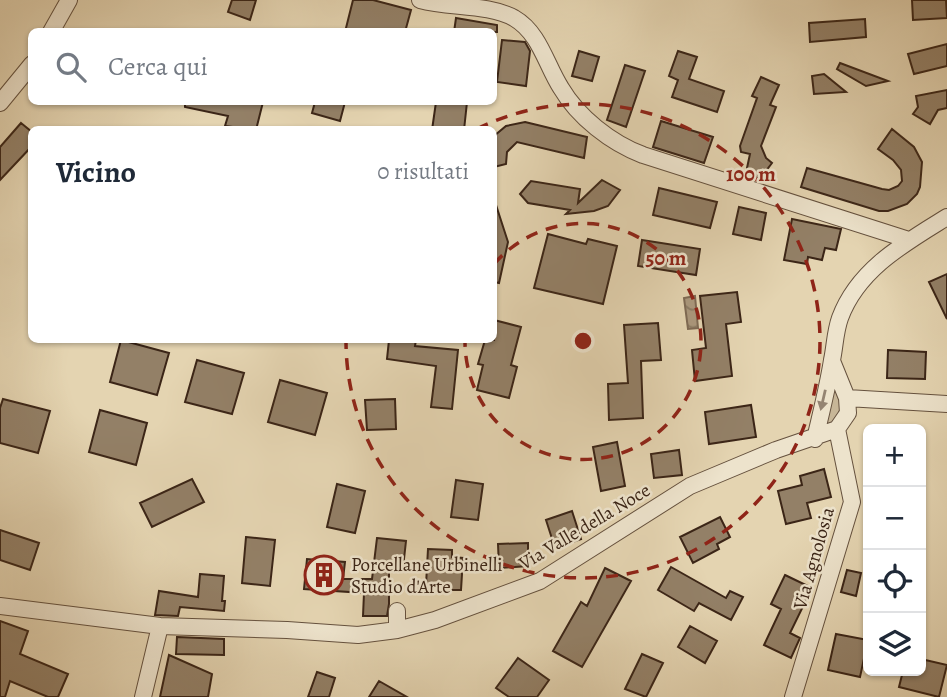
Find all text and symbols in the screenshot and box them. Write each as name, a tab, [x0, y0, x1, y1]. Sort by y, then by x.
search box	[28, 28, 497, 105]
icon: search	[52, 48, 90, 86]
text: Cerca qui	[108, 49, 208, 84]
text: Vicino	[56, 152, 136, 192]
text: 0 risultati	[377, 156, 469, 187]
text: 100 m	[726, 160, 776, 188]
text: 50 m	[646, 244, 687, 272]
centre of rings	[571, 329, 595, 353]
one-way arrow	[818, 389, 829, 411]
map controls	[863, 424, 926, 676]
button: +	[863, 424, 926, 487]
street label: Via Valle della Noce	[513, 477, 655, 577]
button: −	[863, 487, 926, 550]
street label: Via Agnolosia	[787, 504, 841, 613]
button: locate	[863, 550, 926, 613]
place label: Porcellane Urbinelli Studio d'Arte	[351, 552, 503, 600]
building icon: Porcellane Urbinelli Studio d'Arte	[303, 554, 345, 596]
button: layers	[863, 613, 926, 676]

